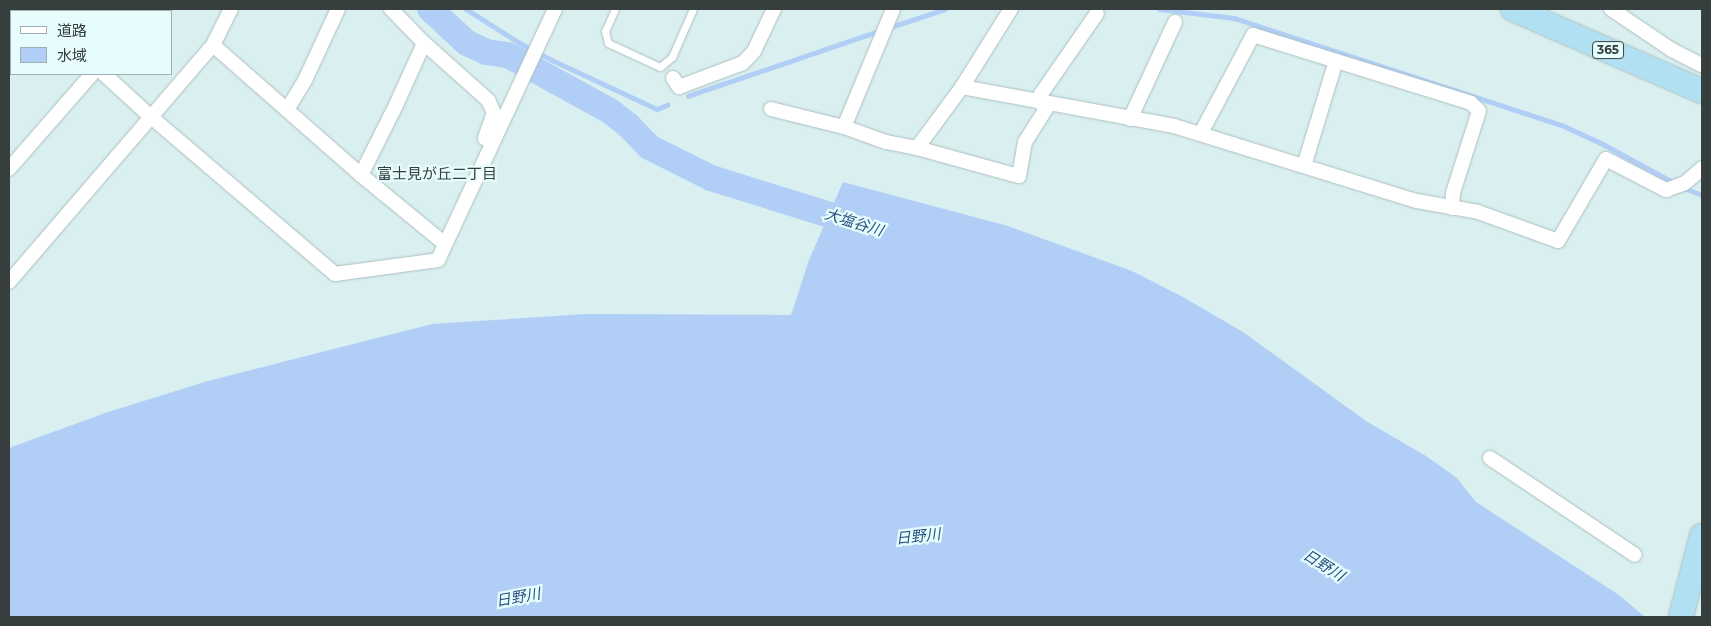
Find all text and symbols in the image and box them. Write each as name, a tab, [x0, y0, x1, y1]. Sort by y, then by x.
legend	[10, 10, 172, 75]
text: 道路	[57, 21, 87, 40]
road number: 365	[1592, 40, 1624, 60]
text: 水域	[57, 46, 87, 65]
district label: 富士見が丘二丁目	[377, 165, 497, 183]
water label: 大塩谷川	[823, 205, 885, 239]
water label: 日野川	[895, 525, 941, 547]
water label: 日野川	[1300, 545, 1348, 585]
water label: 日野川	[494, 584, 542, 610]

